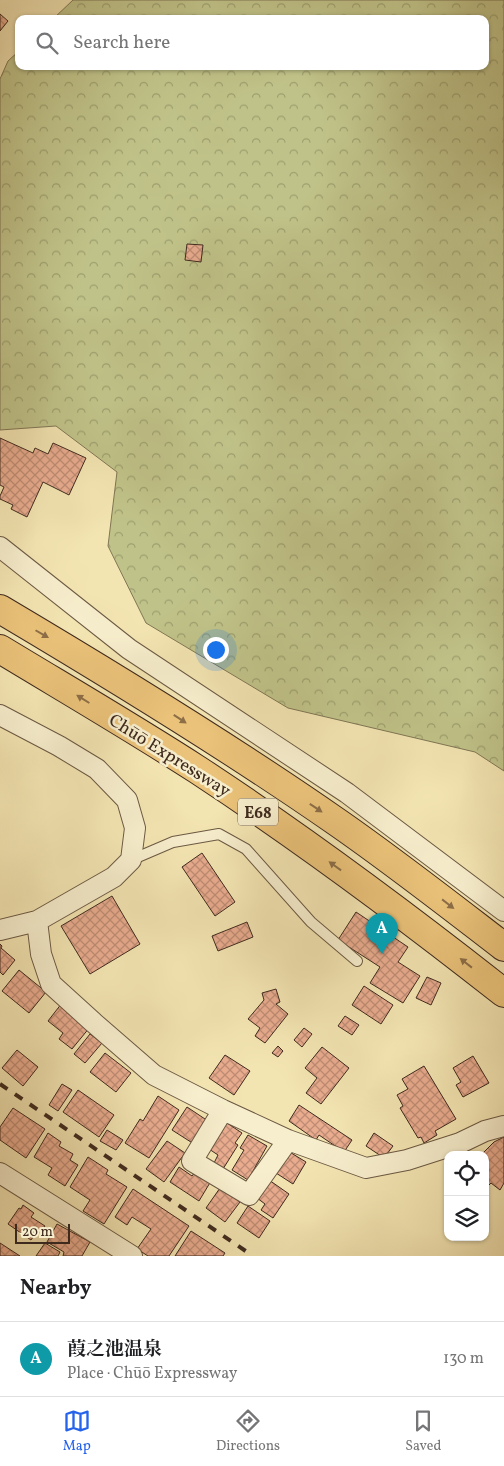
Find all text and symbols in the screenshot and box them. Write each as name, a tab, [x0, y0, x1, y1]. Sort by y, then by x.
search box	[15, 15, 489, 70]
icon: search	[33, 29, 61, 57]
text: Search here	[73, 30, 170, 56]
one-way arrow	[35, 630, 49, 639]
your location	[203, 637, 229, 663]
one-way arrow	[76, 695, 90, 704]
street label: Chūō Expressway	[103, 709, 235, 804]
one-way arrow	[174, 715, 187, 724]
road number: E68	[238, 799, 278, 826]
one-way arrow	[310, 804, 323, 813]
one-way arrow	[329, 861, 342, 871]
one-way arrow	[441, 898, 454, 909]
pin: A	[366, 913, 398, 954]
one-way arrow	[460, 957, 473, 968]
map controls	[444, 1151, 489, 1241]
button: locate	[444, 1151, 489, 1196]
button: layers	[444, 1196, 489, 1241]
scale bar	[15, 1221, 70, 1244]
text: 20 m	[22, 1223, 53, 1242]
text: Nearby	[20, 1274, 91, 1303]
text: 葭之池温泉	[67, 1337, 162, 1363]
text: A	[30, 1348, 42, 1370]
text: 130 m	[443, 1348, 484, 1370]
text: Place · Chūō Expressway	[67, 1363, 237, 1385]
tab: Map	[63, 1407, 91, 1456]
tab: Directions	[216, 1407, 280, 1456]
tab: Saved	[405, 1407, 441, 1456]

